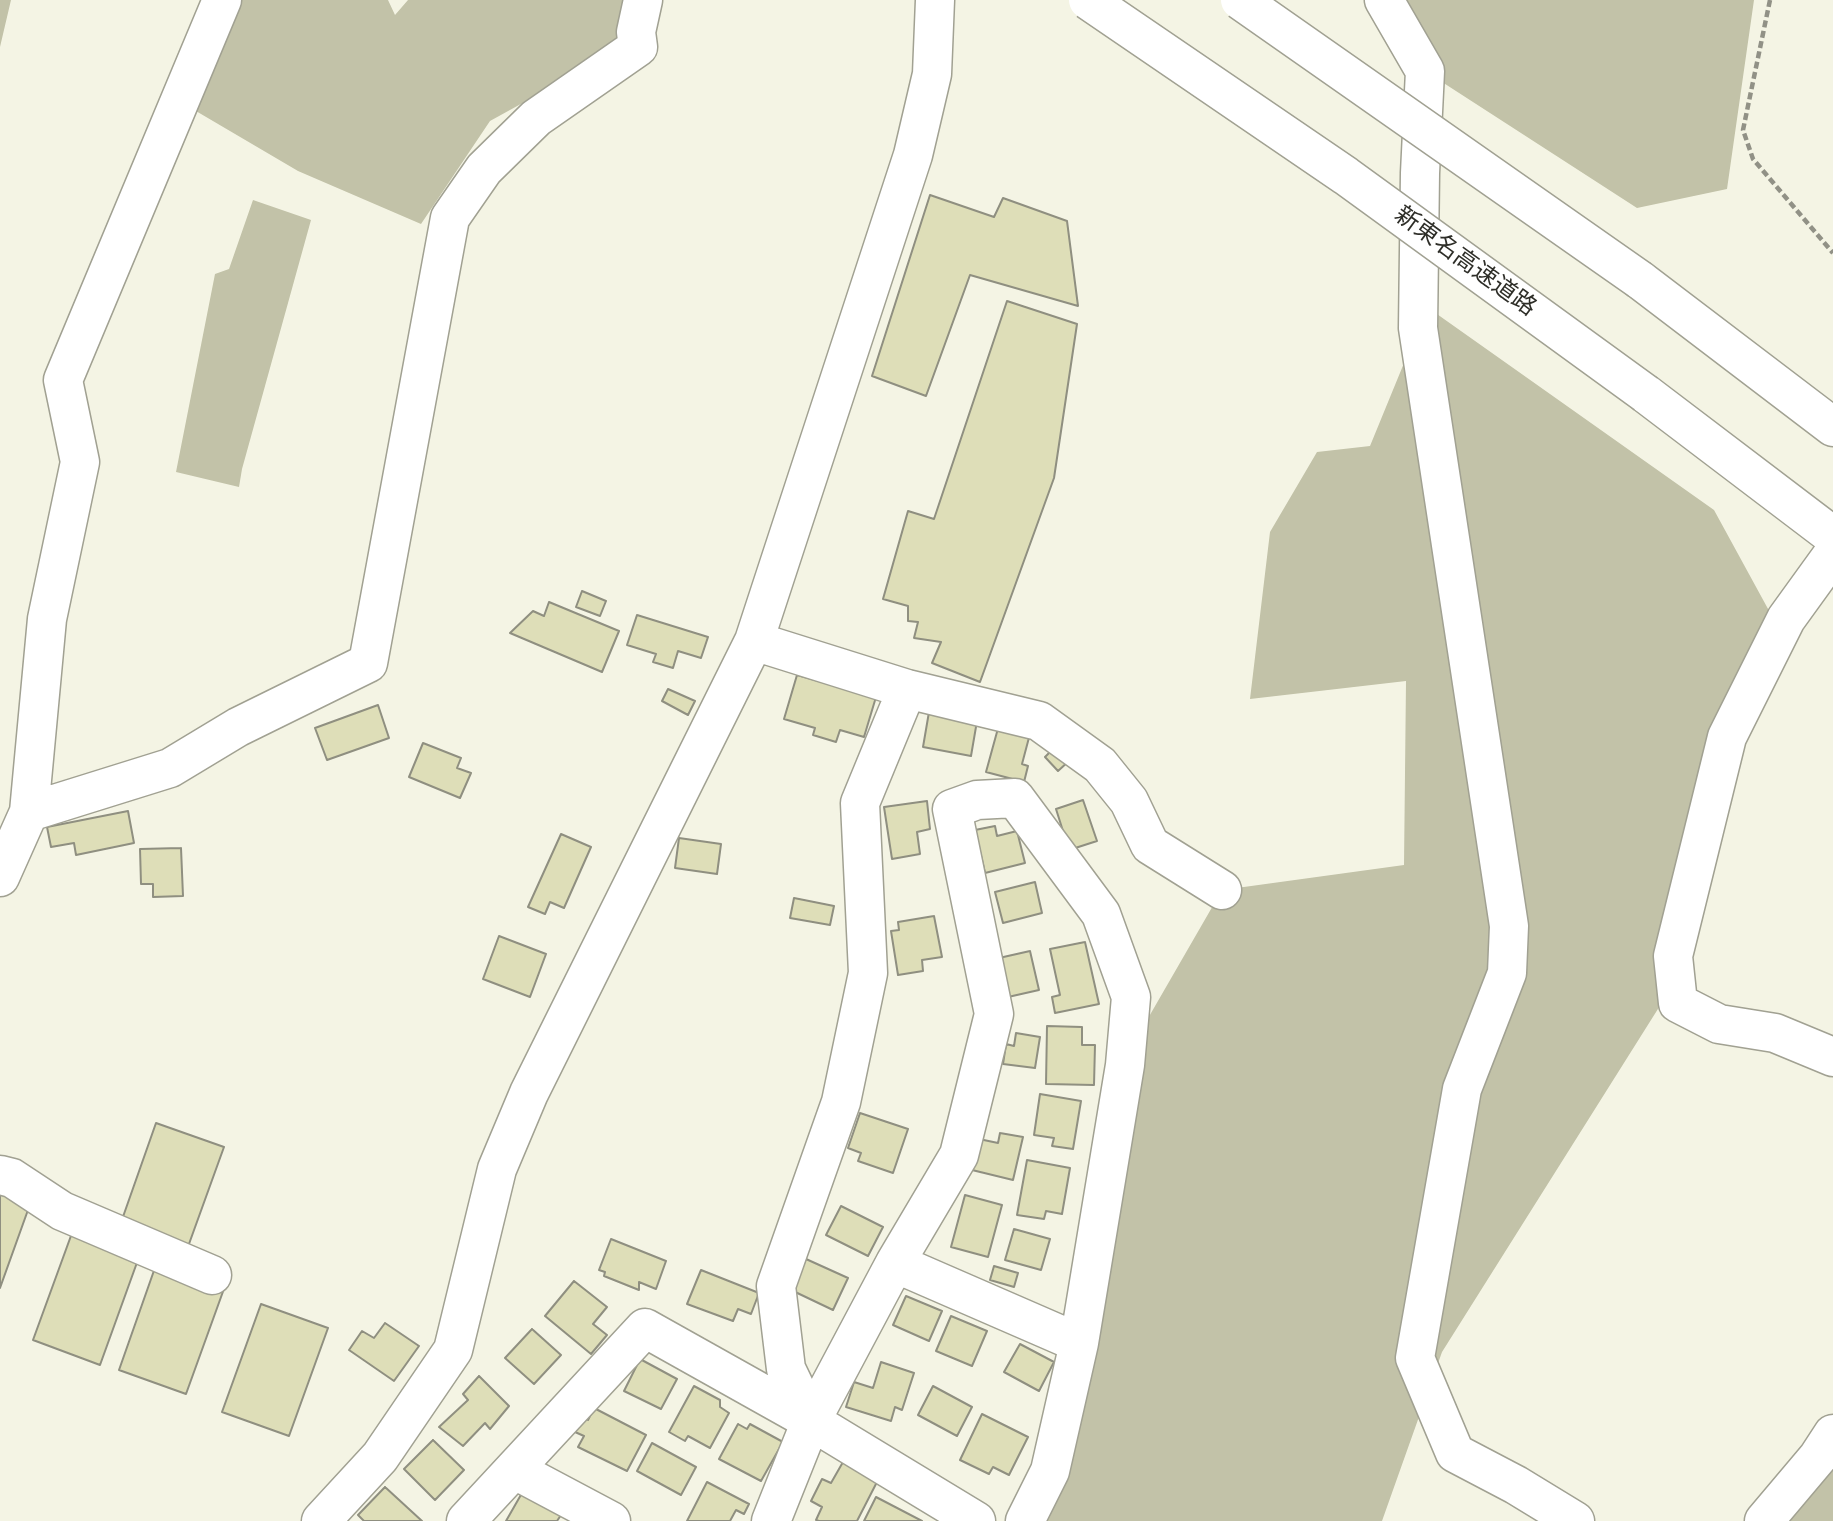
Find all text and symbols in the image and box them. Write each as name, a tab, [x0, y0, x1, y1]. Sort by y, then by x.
street label: 新東名高速道路	[1389, 201, 1541, 323]

